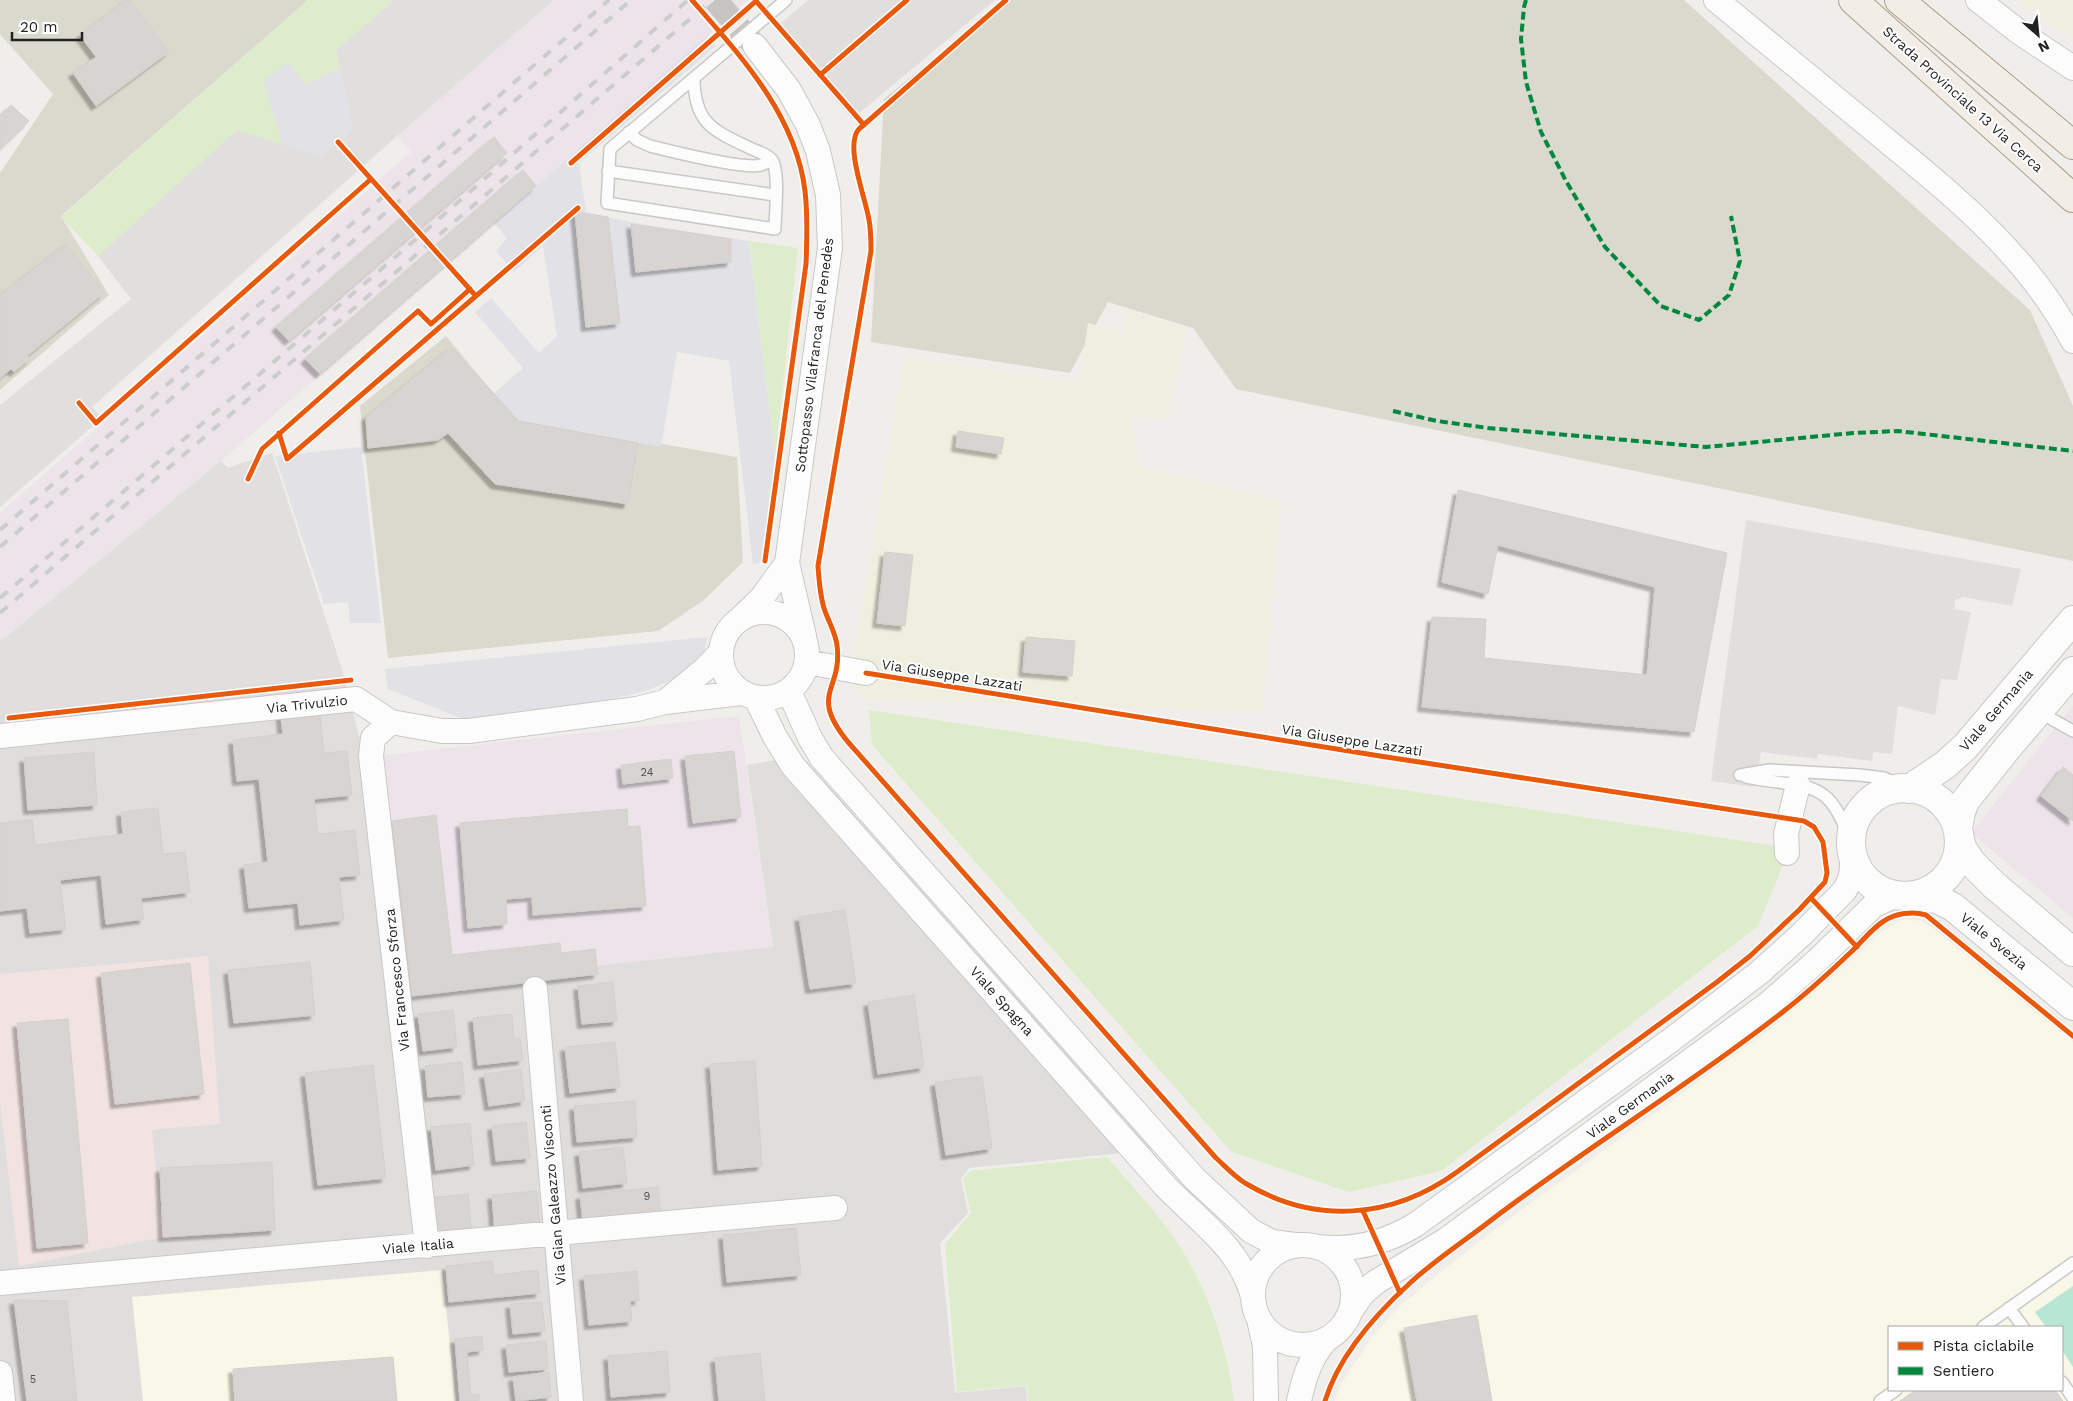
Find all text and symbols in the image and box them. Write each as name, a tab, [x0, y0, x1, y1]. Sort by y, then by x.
scale bar	[12, 10, 82, 42]
north arrow	[2013, 10, 2063, 60]
text: 20 m	[20, 18, 58, 36]
street label: Strada Provinciale 13 Via Cerca	[1880, 23, 2046, 175]
text: N	[2036, 37, 2052, 56]
street label: Sottopasso Vilafranca del Penedès	[792, 237, 836, 473]
street label: Via Giuseppe Lazzati	[881, 656, 1023, 694]
street label: Viale Germania	[1956, 666, 2036, 754]
street label: Via Trivulzio	[266, 692, 348, 716]
street label: Via Giuseppe Lazzati	[1281, 721, 1423, 759]
house number: 24	[641, 766, 654, 779]
street label: Via Francesco Sforza	[382, 908, 412, 1052]
street label: Viale Svezia	[1957, 909, 2031, 973]
street label: Viale Spagna	[967, 963, 1037, 1039]
street label: Viale Germania	[1583, 1068, 1677, 1142]
street label: Via Gian Galeazzo Visconti	[537, 1104, 569, 1286]
house number: 9	[644, 1190, 651, 1203]
street label: Viale Italia	[382, 1235, 454, 1257]
legend	[1888, 1326, 2063, 1391]
text: Pista ciclabile	[1933, 1337, 2034, 1355]
text: Sentiero	[1933, 1362, 1994, 1380]
house number: 5	[30, 1373, 36, 1386]

